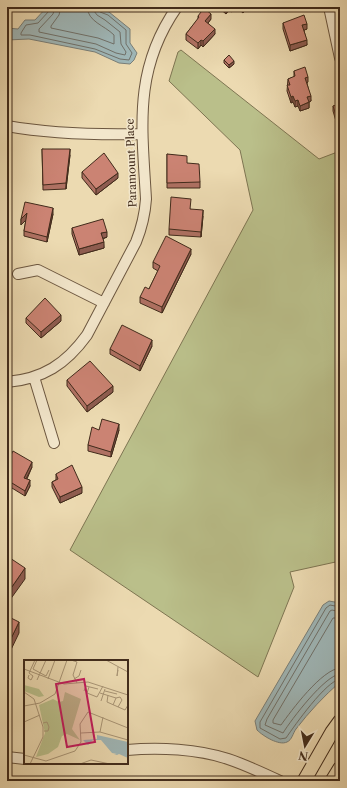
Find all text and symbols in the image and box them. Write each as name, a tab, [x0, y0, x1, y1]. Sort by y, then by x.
street label: Paramount Place	[122, 118, 140, 208]
inset map	[24, 660, 128, 764]
north arrow	[285, 726, 325, 766]
text: N	[297, 748, 309, 764]

